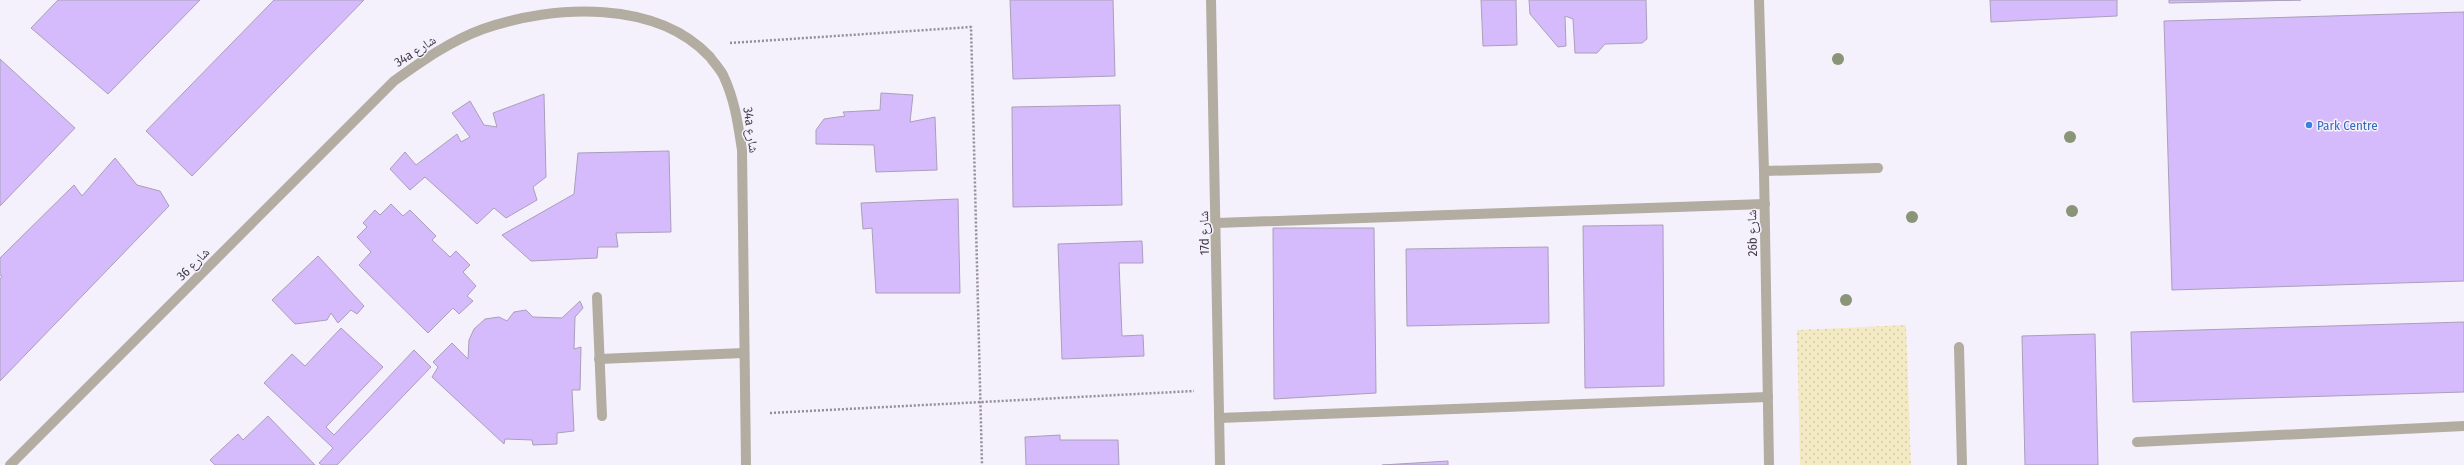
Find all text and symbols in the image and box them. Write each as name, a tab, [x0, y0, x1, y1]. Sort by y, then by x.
street label: 34a شارع	[392, 32, 440, 72]
street label: 34a شارع	[738, 106, 762, 154]
place label: Park Centre	[2317, 118, 2378, 133]
marker: Park Centre	[2304, 120, 2314, 130]
street label: 26b شارع	[1744, 209, 1762, 257]
street label: 17d شارع	[1196, 210, 1214, 255]
street label: شارع 36	[174, 245, 214, 285]

